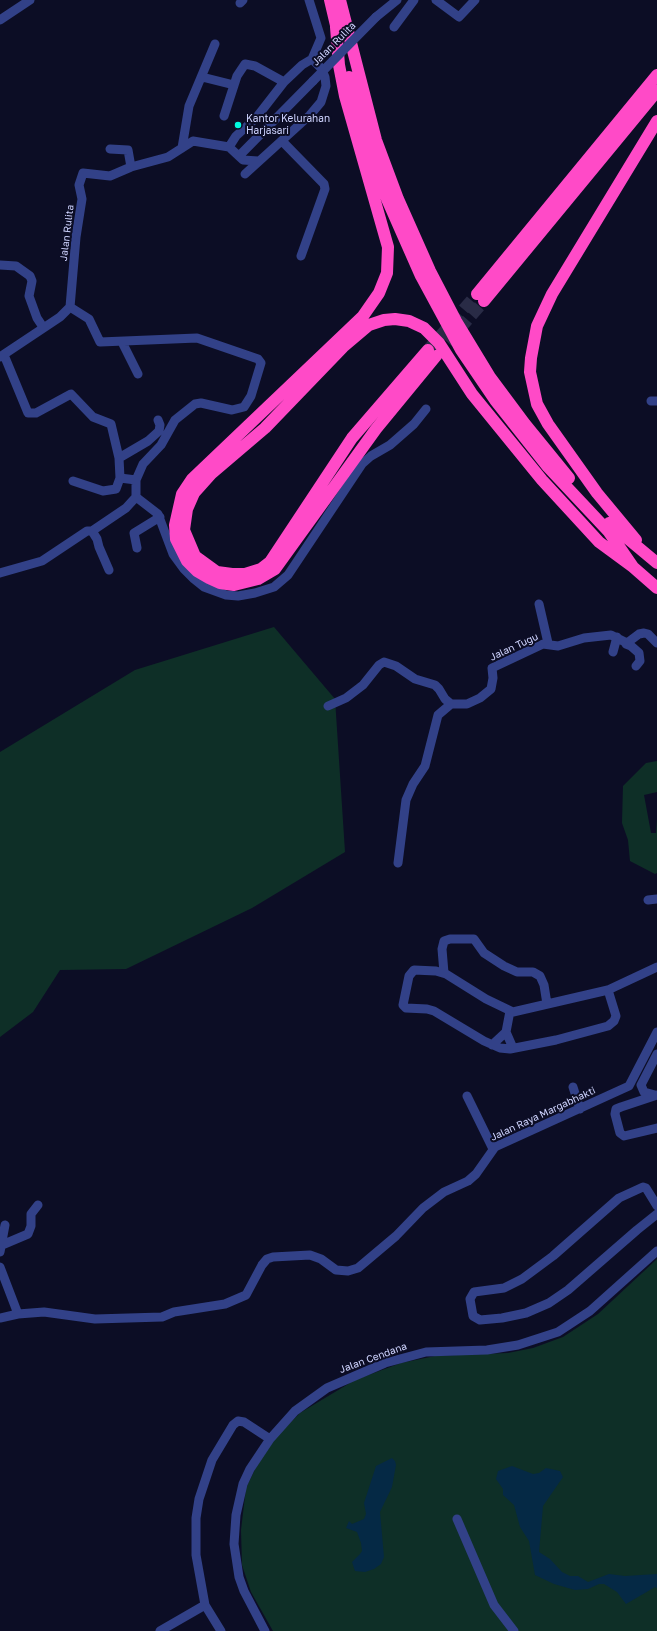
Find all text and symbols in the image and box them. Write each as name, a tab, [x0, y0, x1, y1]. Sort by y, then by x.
street label: Jalan Rulita	[310, 20, 358, 68]
place label: Kantor Kelurahan Harjasari	[246, 113, 330, 136]
marker: Kantor Kelurahan Harjasari	[233, 120, 243, 130]
street label: Jalan Rulita	[58, 204, 76, 262]
street label: Jalan Tugu	[488, 631, 540, 663]
street label: Jalan Raya Margabhakti	[489, 1084, 597, 1144]
street label: Jalan Cendana	[338, 1340, 408, 1376]

